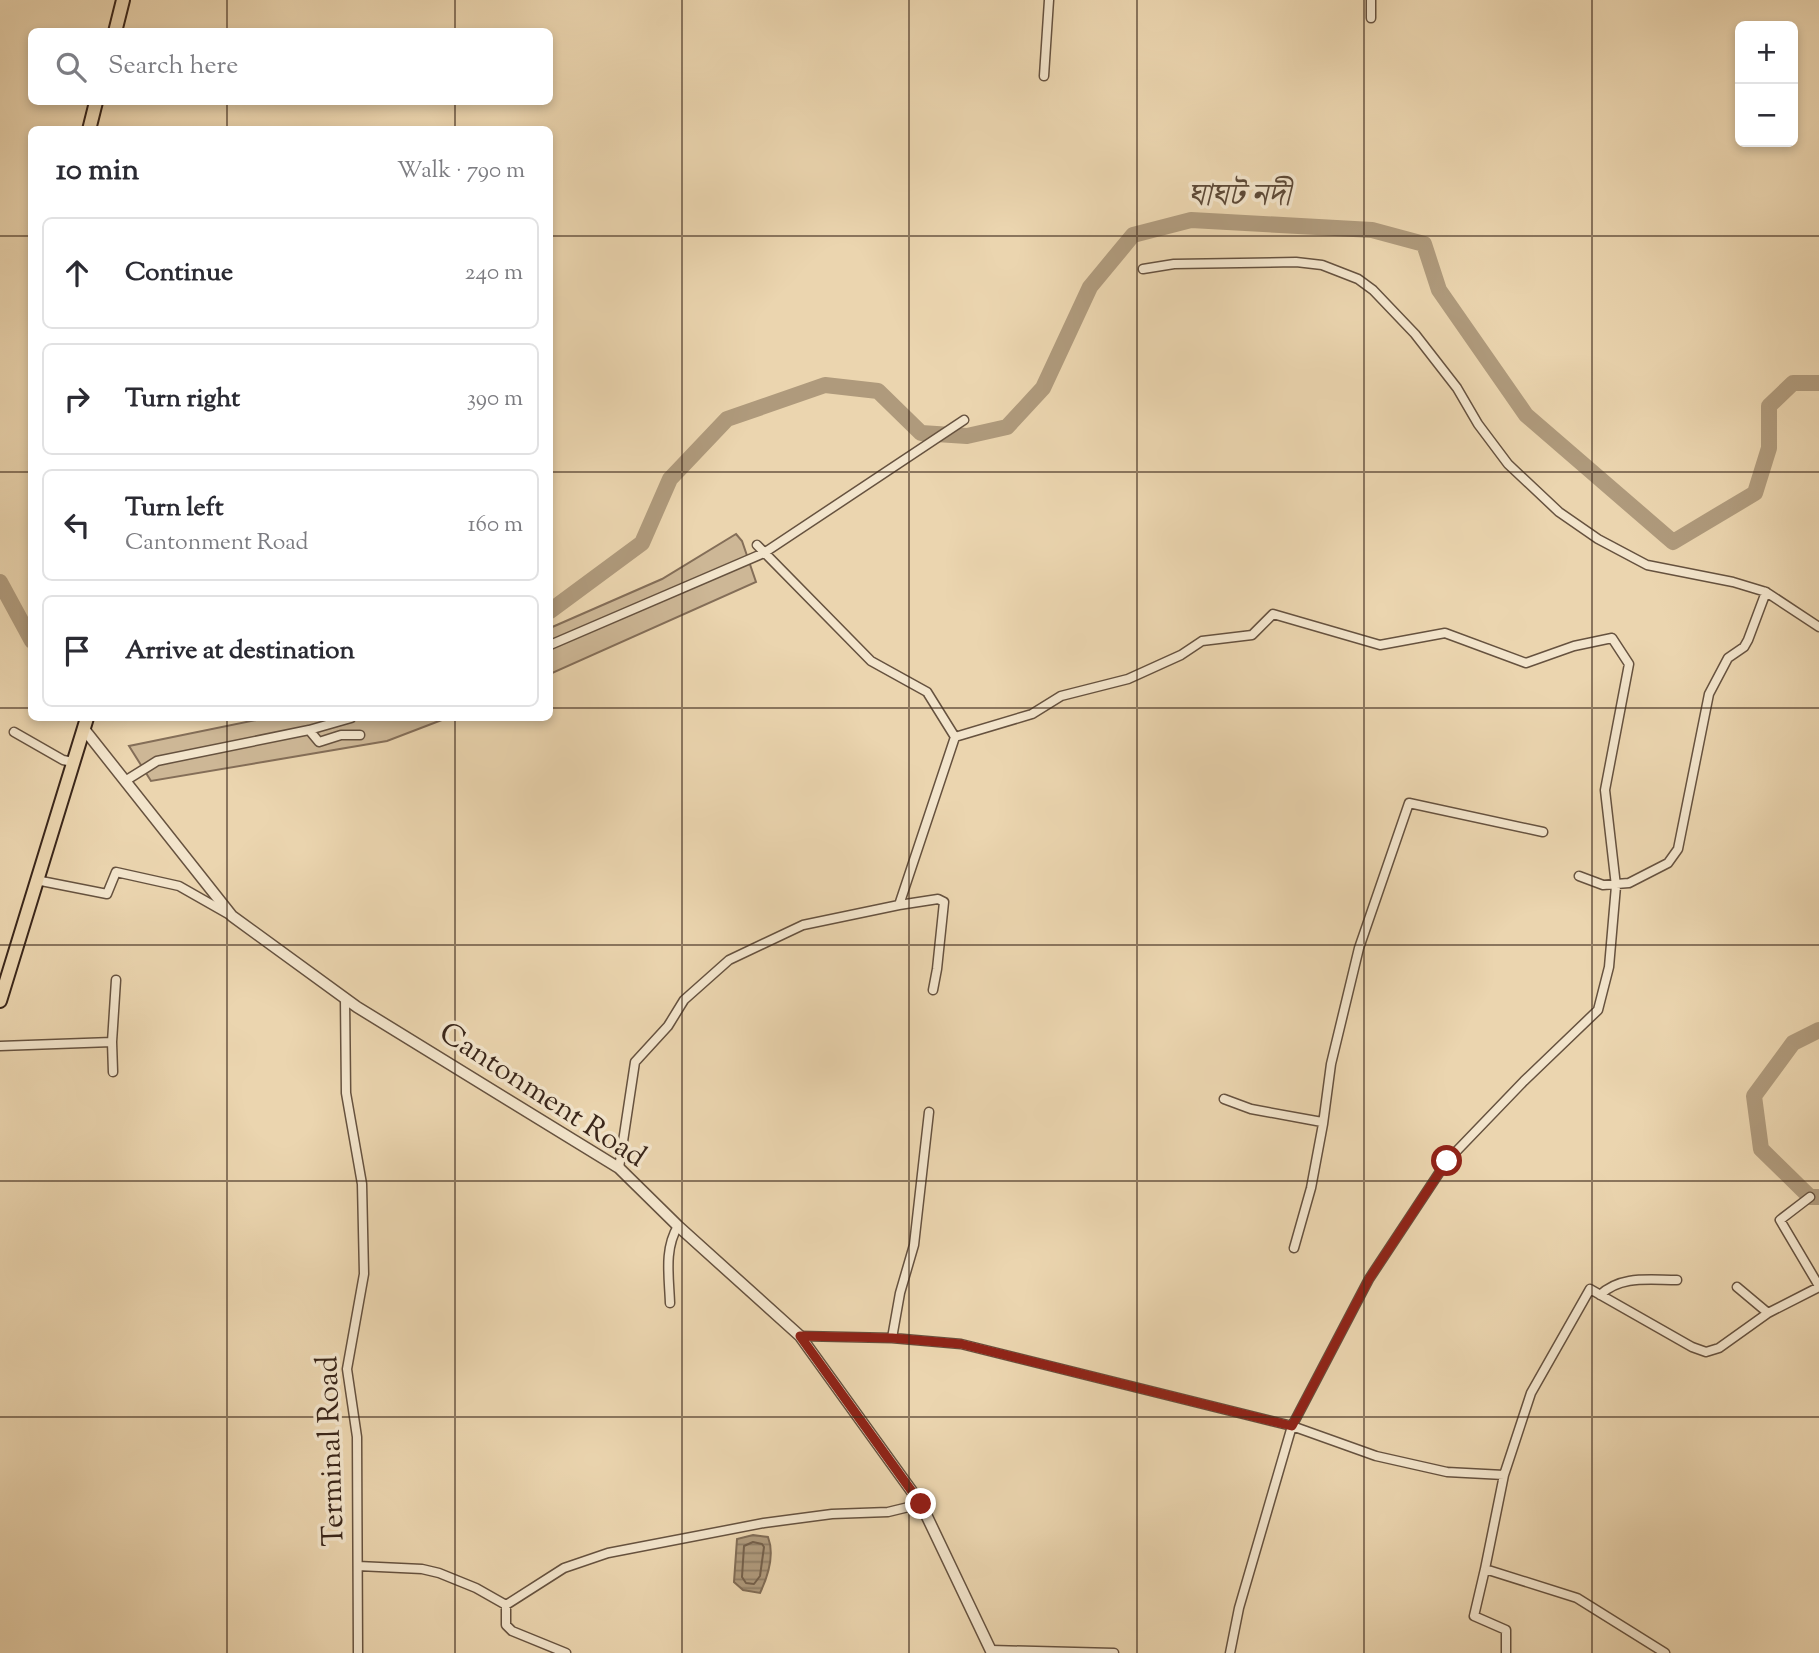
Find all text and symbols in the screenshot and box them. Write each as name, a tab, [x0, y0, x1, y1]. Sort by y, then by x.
map controls	[1735, 21, 1798, 147]
button: +	[1735, 21, 1798, 84]
search box	[28, 28, 553, 105]
icon: search	[52, 48, 90, 86]
text: Search here	[108, 48, 238, 85]
button: −	[1735, 84, 1798, 147]
text: 10 min	[56, 150, 139, 193]
text: Walk · 790 m	[397, 155, 525, 188]
water label: ঘাঘট নদী	[1188, 174, 1294, 220]
icon: ahead	[58, 254, 96, 292]
text: Continue	[125, 255, 233, 292]
text: 240 m	[465, 257, 523, 290]
icon: right	[58, 380, 96, 418]
text: Turn right	[125, 381, 240, 418]
text: 390 m	[467, 383, 523, 416]
text: Turn left	[125, 490, 224, 527]
icon: left	[58, 506, 96, 544]
text: 160 m	[468, 509, 523, 542]
text: Cantonment Road	[125, 527, 309, 560]
icon: arrive	[58, 632, 96, 670]
text: Arrive at destination	[125, 633, 355, 670]
street label: Cantonment Road	[430, 1013, 654, 1179]
route start	[1431, 1145, 1462, 1176]
street label: Terminal Road	[307, 1355, 357, 1547]
route end	[905, 1488, 936, 1519]

